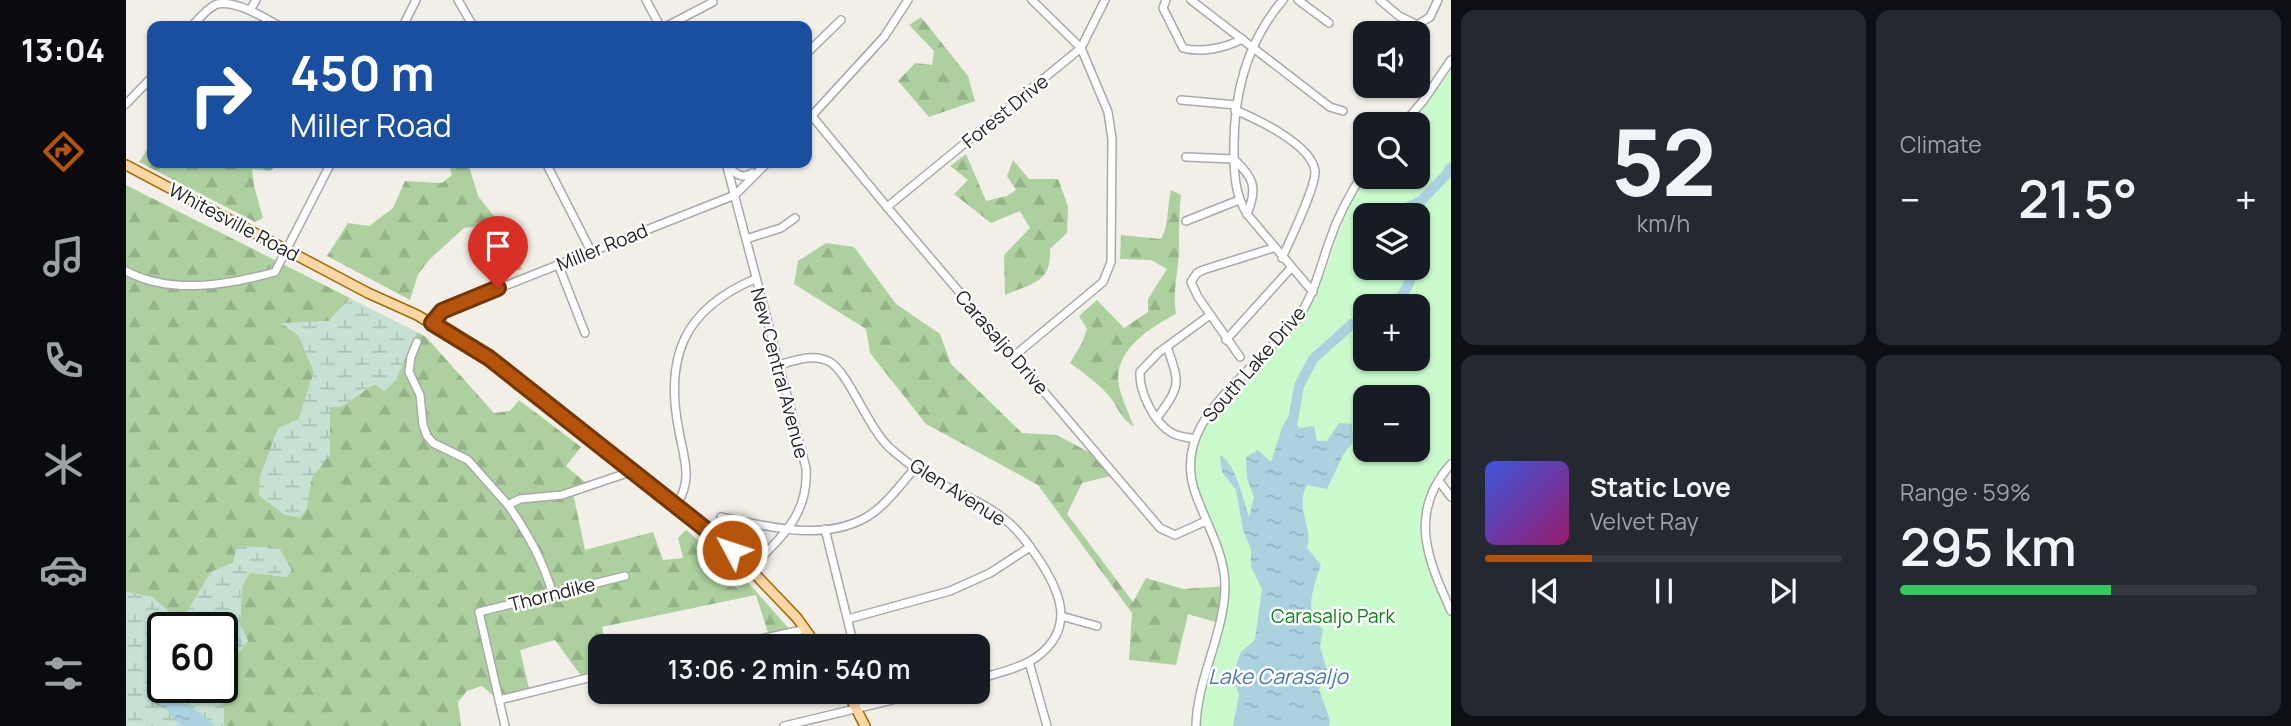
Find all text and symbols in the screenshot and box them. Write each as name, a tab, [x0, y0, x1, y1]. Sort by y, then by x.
map controls	[1353, 21, 1430, 462]
button: sound	[1353, 21, 1430, 98]
text: 13:04	[21, 28, 105, 72]
text: 450 m	[290, 39, 435, 106]
icon: right	[175, 49, 266, 140]
street label: Forest Drive	[956, 68, 1054, 154]
text: 52	[1611, 99, 1716, 223]
text: Miller Road	[290, 103, 452, 147]
button: search	[1353, 112, 1430, 189]
icon: directions	[39, 127, 88, 176]
text: Climate	[1900, 128, 1982, 160]
text: 21.5°	[2018, 163, 2137, 234]
text: −	[1900, 173, 1921, 225]
text: +	[2235, 173, 2257, 225]
street label: Whitesville Road	[164, 177, 304, 267]
button: layers	[1353, 203, 1430, 280]
text: km/h	[1637, 207, 1690, 239]
pin	[468, 216, 528, 288]
street label: Miller Road	[553, 217, 651, 277]
icon: arrive	[479, 227, 517, 265]
icon: music	[39, 232, 88, 281]
street label: Carasaljo Drive	[949, 284, 1055, 400]
street label: New Central Avenue	[745, 285, 815, 461]
button: +	[1353, 294, 1430, 371]
street label: South Lake Drive	[1196, 300, 1312, 428]
icon: phone	[39, 336, 88, 385]
button: −	[1353, 385, 1430, 462]
icon: climate	[39, 440, 88, 489]
street label: Glen Avenue	[905, 452, 1011, 532]
text: Static Love	[1590, 469, 1731, 505]
text: Range · 59%	[1900, 476, 2031, 508]
text: Velvet Ray	[1590, 505, 1699, 537]
text: 295 km	[1900, 511, 2077, 582]
position arrow	[695, 513, 769, 587]
icon: car	[39, 545, 88, 594]
street label: Thorndike	[506, 571, 598, 617]
icon: previous	[1526, 572, 1564, 610]
icon: pause	[1645, 572, 1683, 610]
icon: next	[1764, 572, 1802, 610]
park label: Carasaljo Park	[1271, 603, 1395, 629]
speed limit sign: 60	[147, 612, 238, 703]
icon: filters	[39, 649, 88, 698]
text: 13:06 · 2 min · 540 m	[667, 651, 911, 687]
water label: Lake Carasaljo	[1208, 662, 1349, 690]

